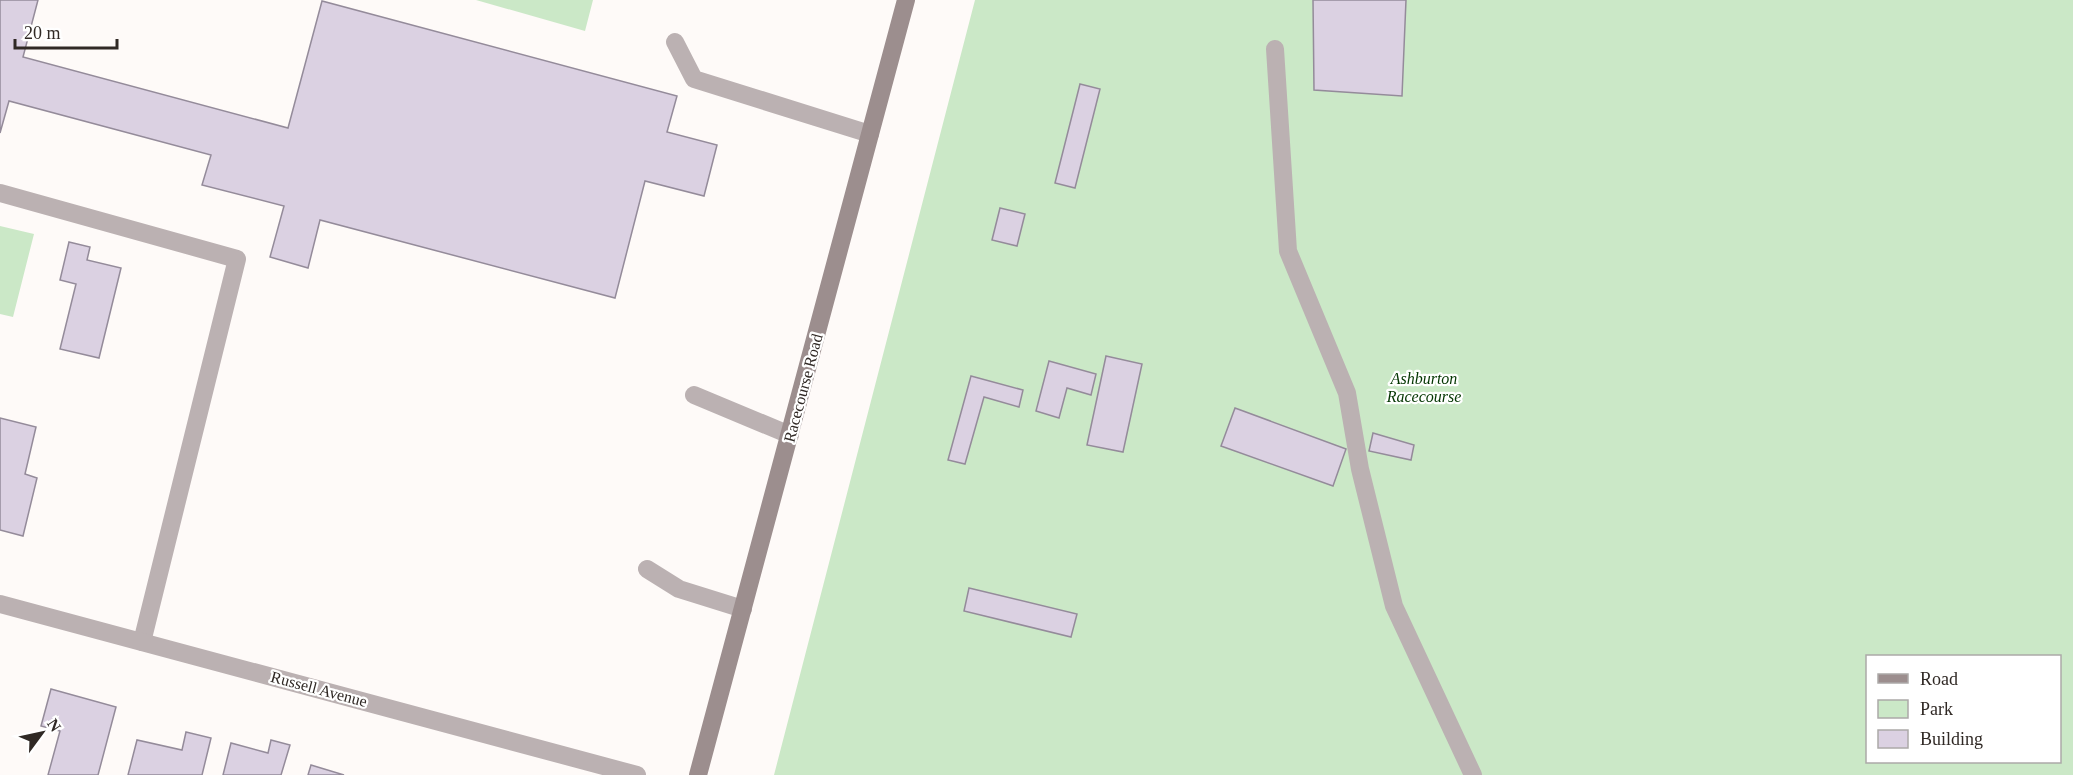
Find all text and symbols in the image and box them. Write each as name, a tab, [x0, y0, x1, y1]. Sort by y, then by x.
scale bar	[15, 12, 117, 50]
text: 20 m	[24, 23, 61, 43]
street label: Racecourse Road	[780, 332, 826, 444]
park label: Ashburton Racecourse	[1386, 370, 1461, 405]
legend	[1866, 655, 2061, 763]
street label: Russell Avenue	[269, 668, 369, 710]
text: Road	[1920, 669, 1958, 689]
text: Park	[1920, 699, 1953, 719]
north arrow	[12, 703, 72, 763]
text: N	[44, 716, 65, 735]
text: Building	[1920, 729, 1983, 749]

